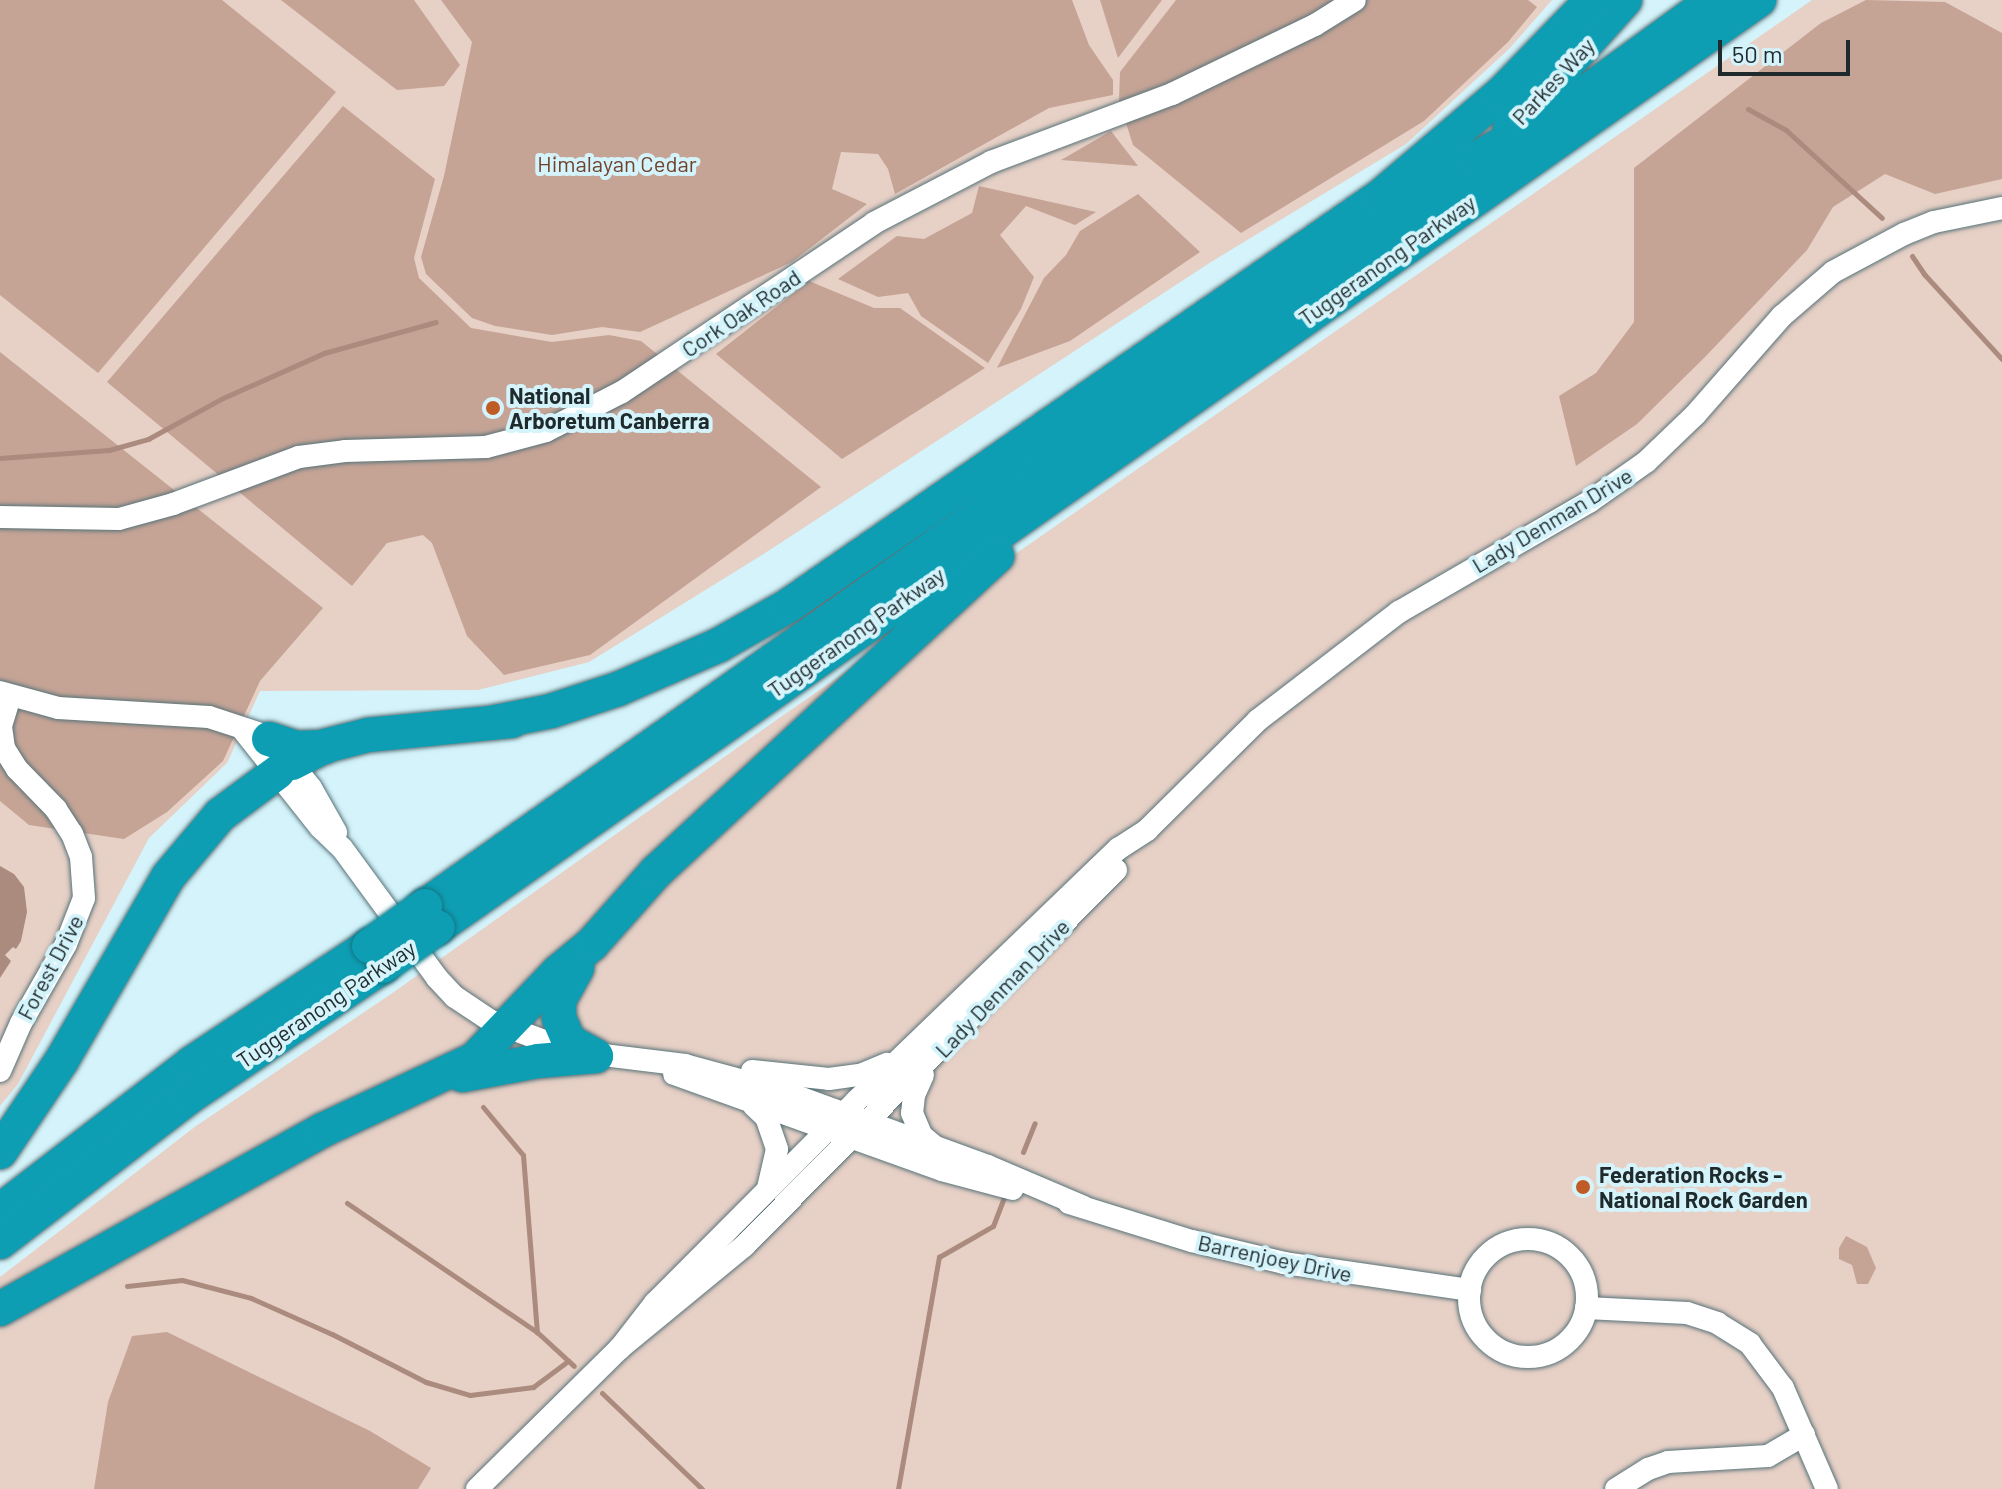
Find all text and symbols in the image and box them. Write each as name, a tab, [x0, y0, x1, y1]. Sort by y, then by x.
scale bar	[1722, 24, 1854, 74]
street label: Parkes Way	[1506, 32, 1600, 130]
text: 50 m	[1732, 39, 1783, 68]
park label: Himalayan Cedar	[537, 151, 697, 177]
street label: Tuggeranong Parkway	[1294, 189, 1480, 331]
street label: Cork Oak Road	[677, 264, 805, 362]
place label: National Arboretum Canberra	[509, 382, 710, 434]
marker: National Arboretum Canberra	[484, 399, 502, 417]
street label: Lady Denman Drive	[1467, 462, 1637, 578]
street label: Tuggeranong Parkway	[763, 561, 949, 703]
street label: Forest Drive	[11, 910, 89, 1024]
street label: Lady Denman Drive	[929, 913, 1075, 1063]
street label: Tuggeranong Parkway	[232, 934, 420, 1074]
place label: Federation Rocks - National Rock Garden	[1599, 1161, 1808, 1212]
marker: Federation Rocks - National Rock Garden	[1574, 1178, 1592, 1196]
street label: Barrenjoey Drive	[1196, 1229, 1354, 1287]

